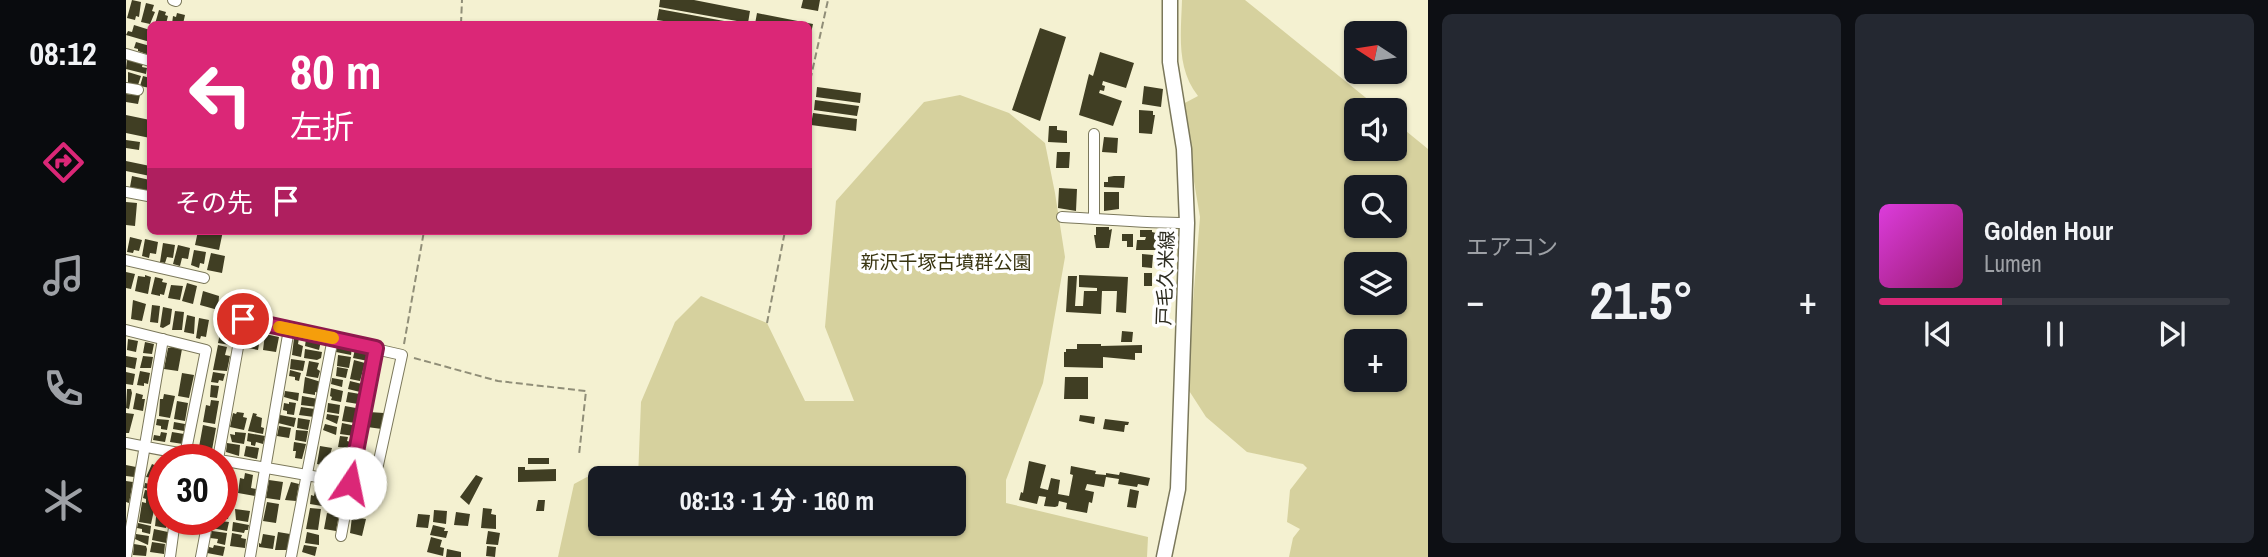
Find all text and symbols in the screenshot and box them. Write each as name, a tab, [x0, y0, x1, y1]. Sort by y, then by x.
north arrow	[1344, 21, 1407, 84]
map controls	[1344, 21, 1407, 392]
text: 08:12	[29, 32, 97, 75]
text: 80 m	[290, 38, 382, 104]
icon: left	[175, 49, 266, 140]
button: sound	[1344, 98, 1407, 161]
text: 左折	[290, 105, 354, 148]
icon: directions	[39, 138, 88, 187]
button: search	[1344, 175, 1407, 238]
icon: arrive	[267, 182, 305, 220]
text: その先	[175, 185, 253, 220]
text: Golden Hour	[1984, 213, 2113, 248]
street label: 戸毛久米線	[1150, 230, 1180, 326]
text: エアコン	[1466, 231, 1558, 262]
text: Lumen	[1984, 248, 2042, 279]
park label: 新沢千塚古墳群公園	[860, 249, 1032, 275]
icon: music	[39, 251, 88, 300]
button: layers	[1344, 252, 1407, 315]
text: 21.5°	[1590, 265, 1693, 335]
text: −	[1466, 275, 1484, 326]
text: +	[1799, 275, 1817, 326]
pin	[213, 289, 273, 349]
icon: arrive	[224, 300, 262, 338]
icon: previous	[1919, 315, 1957, 353]
icon: pause	[2036, 315, 2074, 353]
icon: next	[2153, 315, 2191, 353]
button: +	[1344, 329, 1407, 392]
icon: phone	[39, 364, 88, 413]
speed limit sign: 30	[147, 444, 238, 535]
position arrow	[313, 446, 387, 520]
icon: climate	[39, 476, 88, 525]
text: 08:13 · 1 分 · 160 m	[680, 483, 874, 518]

